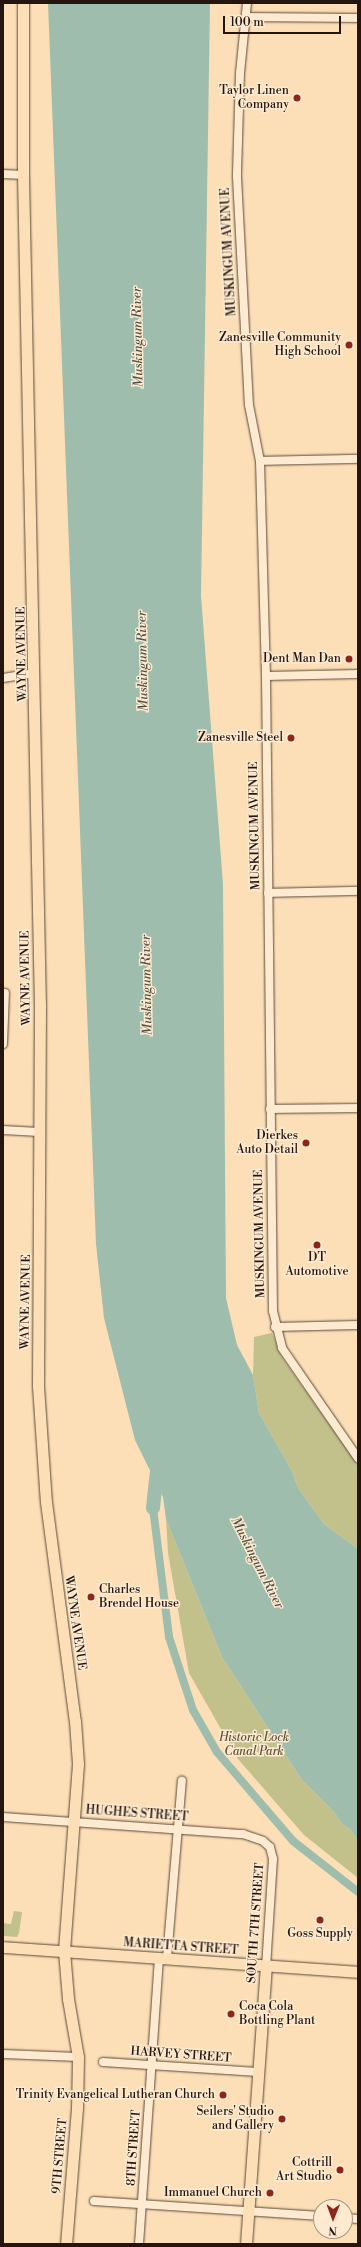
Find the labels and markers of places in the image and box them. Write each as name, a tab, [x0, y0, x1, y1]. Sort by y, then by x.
place label: Taylor Linen Company	[219, 84, 289, 112]
marker: Taylor Linen Company	[292, 93, 302, 103]
place label: Zanesville Community High School	[219, 331, 341, 359]
marker: Zanesville Community High School	[344, 340, 354, 350]
place label: Dent Man Dan	[263, 652, 341, 666]
marker: Dent Man Dan	[344, 654, 354, 664]
place label: Zanesville Steel	[198, 731, 283, 745]
marker: Zanesville Steel	[286, 733, 296, 743]
place label: Dierkes Auto Detail	[236, 1129, 298, 1157]
marker: Dierkes Auto Detail	[301, 1138, 311, 1148]
marker: DT Automotive	[312, 1240, 322, 1250]
place label: DT Automotive	[285, 1251, 349, 1279]
place label: Charles Brendel House	[99, 1583, 179, 1611]
marker: Charles Brendel House	[86, 1592, 96, 1602]
marker: Goss Supply	[315, 1915, 325, 1925]
place label: Goss Supply	[287, 1927, 353, 1941]
place label: Coca Cola Bottling Plant	[239, 2000, 315, 2028]
marker: Coca Cola Bottling Plant	[226, 2009, 236, 2019]
place label: Trinity Evangelical Lutheran Church	[16, 2088, 215, 2102]
marker: Trinity Evangelical Lutheran Church	[218, 2090, 228, 2100]
place label: Seilers' Studio and Gallery	[196, 2105, 274, 2133]
marker: Seilers' Studio and Gallery	[277, 2114, 287, 2124]
place label: Cottrill Art Studio	[276, 2156, 332, 2184]
marker: Cottrill Art Studio	[335, 2165, 345, 2175]
place label: Immanuel Church	[164, 2186, 262, 2200]
marker: Immanuel Church	[265, 2188, 275, 2198]

